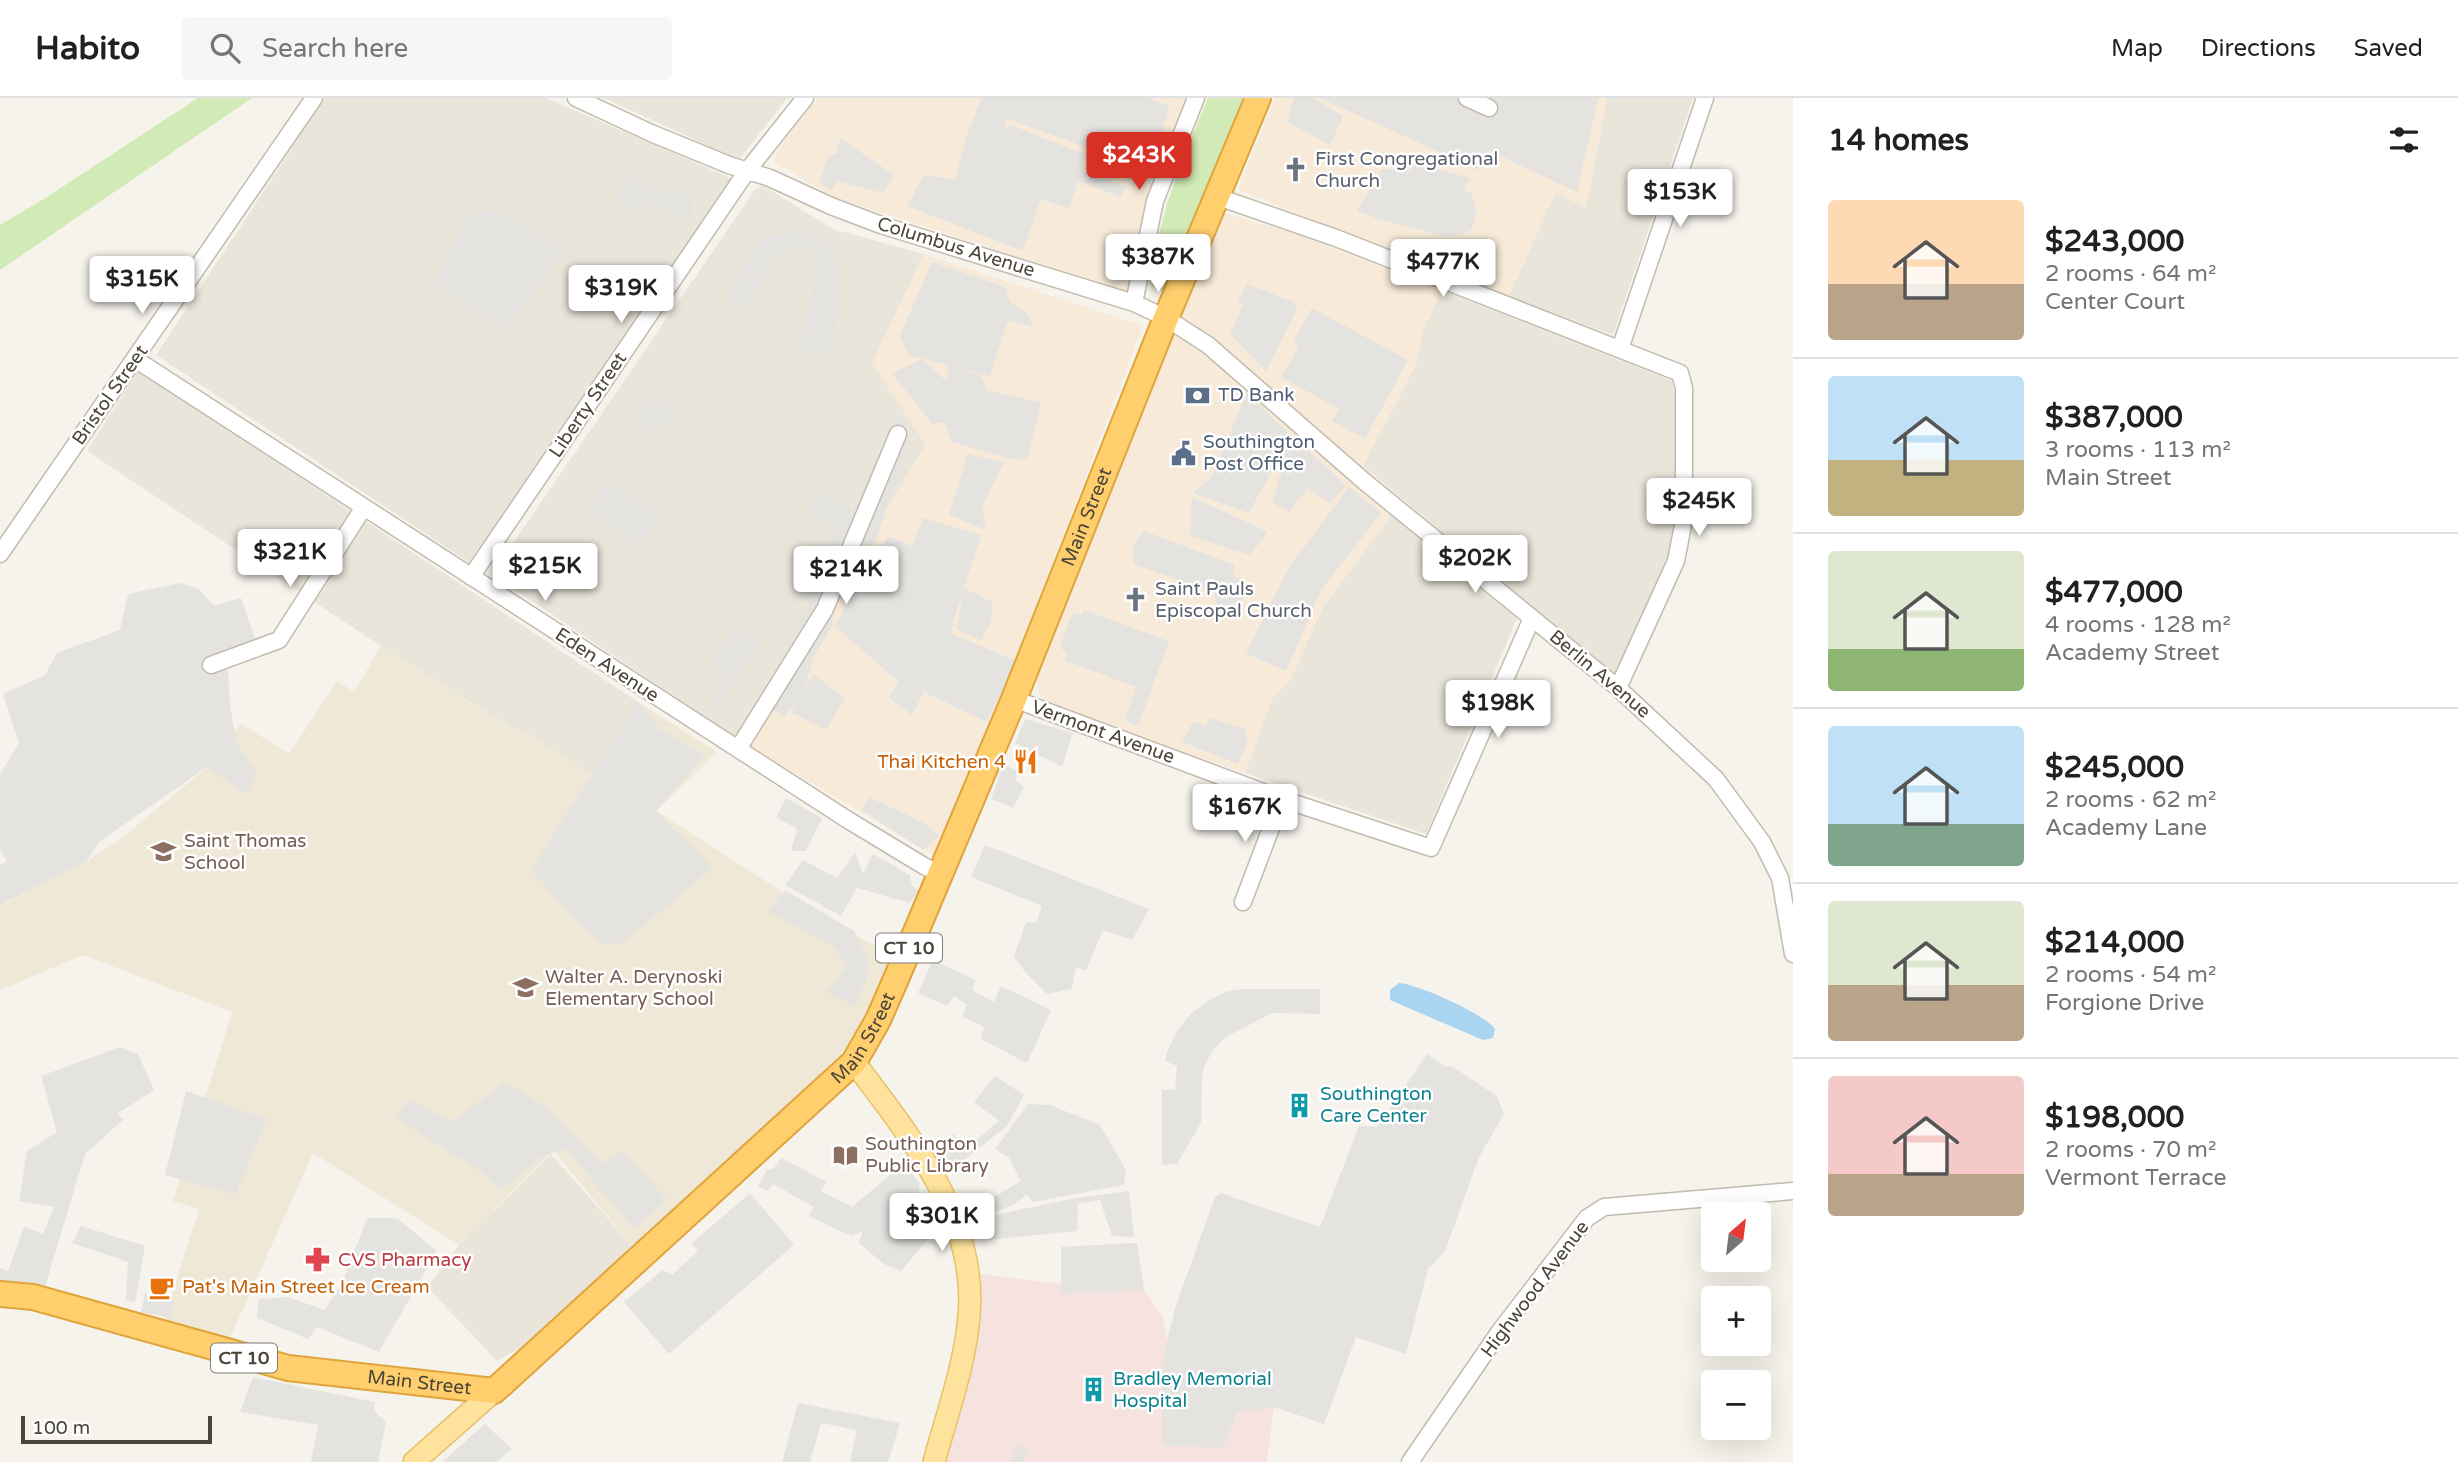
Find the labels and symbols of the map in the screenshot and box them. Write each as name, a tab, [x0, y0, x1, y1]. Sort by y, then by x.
pin: $243K	[1090, 132, 1188, 192]
place label: First Congregational Church	[1315, 148, 1498, 192]
church icon: First Congregational Church	[1281, 156, 1309, 184]
pin: $153K	[1631, 170, 1729, 229]
street label: Columbus Avenue	[874, 213, 1038, 281]
pin: $387K	[1109, 234, 1207, 294]
pin: $477K	[1394, 240, 1492, 299]
pin: $315K	[93, 256, 191, 316]
pin: $319K	[572, 266, 670, 325]
street label: Bristol Street	[68, 341, 152, 449]
street label: Liberty Street	[545, 348, 631, 462]
bank icon: TD Bank	[1184, 381, 1212, 409]
place label: TD Bank	[1218, 384, 1295, 406]
place label: Southington Post Office	[1203, 431, 1315, 475]
public building icon: Southington Post Office	[1169, 439, 1197, 467]
street label: Main Street	[1057, 464, 1116, 569]
pin: $245K	[1650, 478, 1748, 538]
pin: $321K	[241, 530, 339, 589]
pin: $202K	[1426, 536, 1524, 595]
pin: $215K	[496, 544, 594, 603]
pin: $214K	[797, 546, 895, 606]
place label: Saint Pauls Episcopal Church	[1155, 578, 1312, 622]
church icon: Saint Pauls Episcopal Church	[1121, 586, 1149, 614]
street label: Eden Avenue	[551, 623, 663, 707]
street label: Berlin Avenue	[1545, 625, 1655, 723]
pin: $198K	[1449, 680, 1547, 740]
street label: Vermont Avenue	[1028, 696, 1178, 768]
restaurant icon: Thai Kitchen 4	[1012, 748, 1040, 776]
place label: Thai Kitchen 4	[877, 751, 1006, 773]
pin: $167K	[1196, 784, 1294, 844]
place label: Saint Thomas School	[184, 830, 306, 874]
school or university icon: Saint Thomas School	[150, 838, 178, 866]
road number: CT 10	[876, 934, 942, 962]
place label: Walter A. Derynoski Elementary School	[545, 966, 722, 1010]
school or university icon: Walter A. Derynoski Elementary School	[511, 974, 539, 1002]
street label: Main Street	[827, 989, 900, 1088]
place label: Southington Care Center	[1320, 1083, 1432, 1127]
building icon: Southington Care Center	[1286, 1091, 1314, 1119]
place label: Southington Public Library	[865, 1133, 989, 1177]
library icon: Southington Public Library	[831, 1141, 859, 1169]
pin: $301K	[893, 1194, 991, 1253]
north arrow	[1701, 1202, 1771, 1272]
street label: Highwood Avenue	[1476, 1216, 1594, 1362]
pharmacy icon: CVS Pharmacy	[304, 1246, 332, 1274]
place label: CVS Pharmacy	[338, 1249, 472, 1271]
cafe icon: Pat's Main Street Ice Cream	[148, 1273, 176, 1301]
place label: Pat's Main Street Ice Cream	[182, 1276, 430, 1298]
road number: CT 10	[211, 1344, 277, 1372]
street label: Main Street	[366, 1366, 473, 1399]
place label: Bradley Memorial Hospital	[1113, 1368, 1272, 1412]
building icon: Bradley Memorial Hospital	[1079, 1376, 1107, 1404]
scale bar	[21, 1413, 212, 1445]

